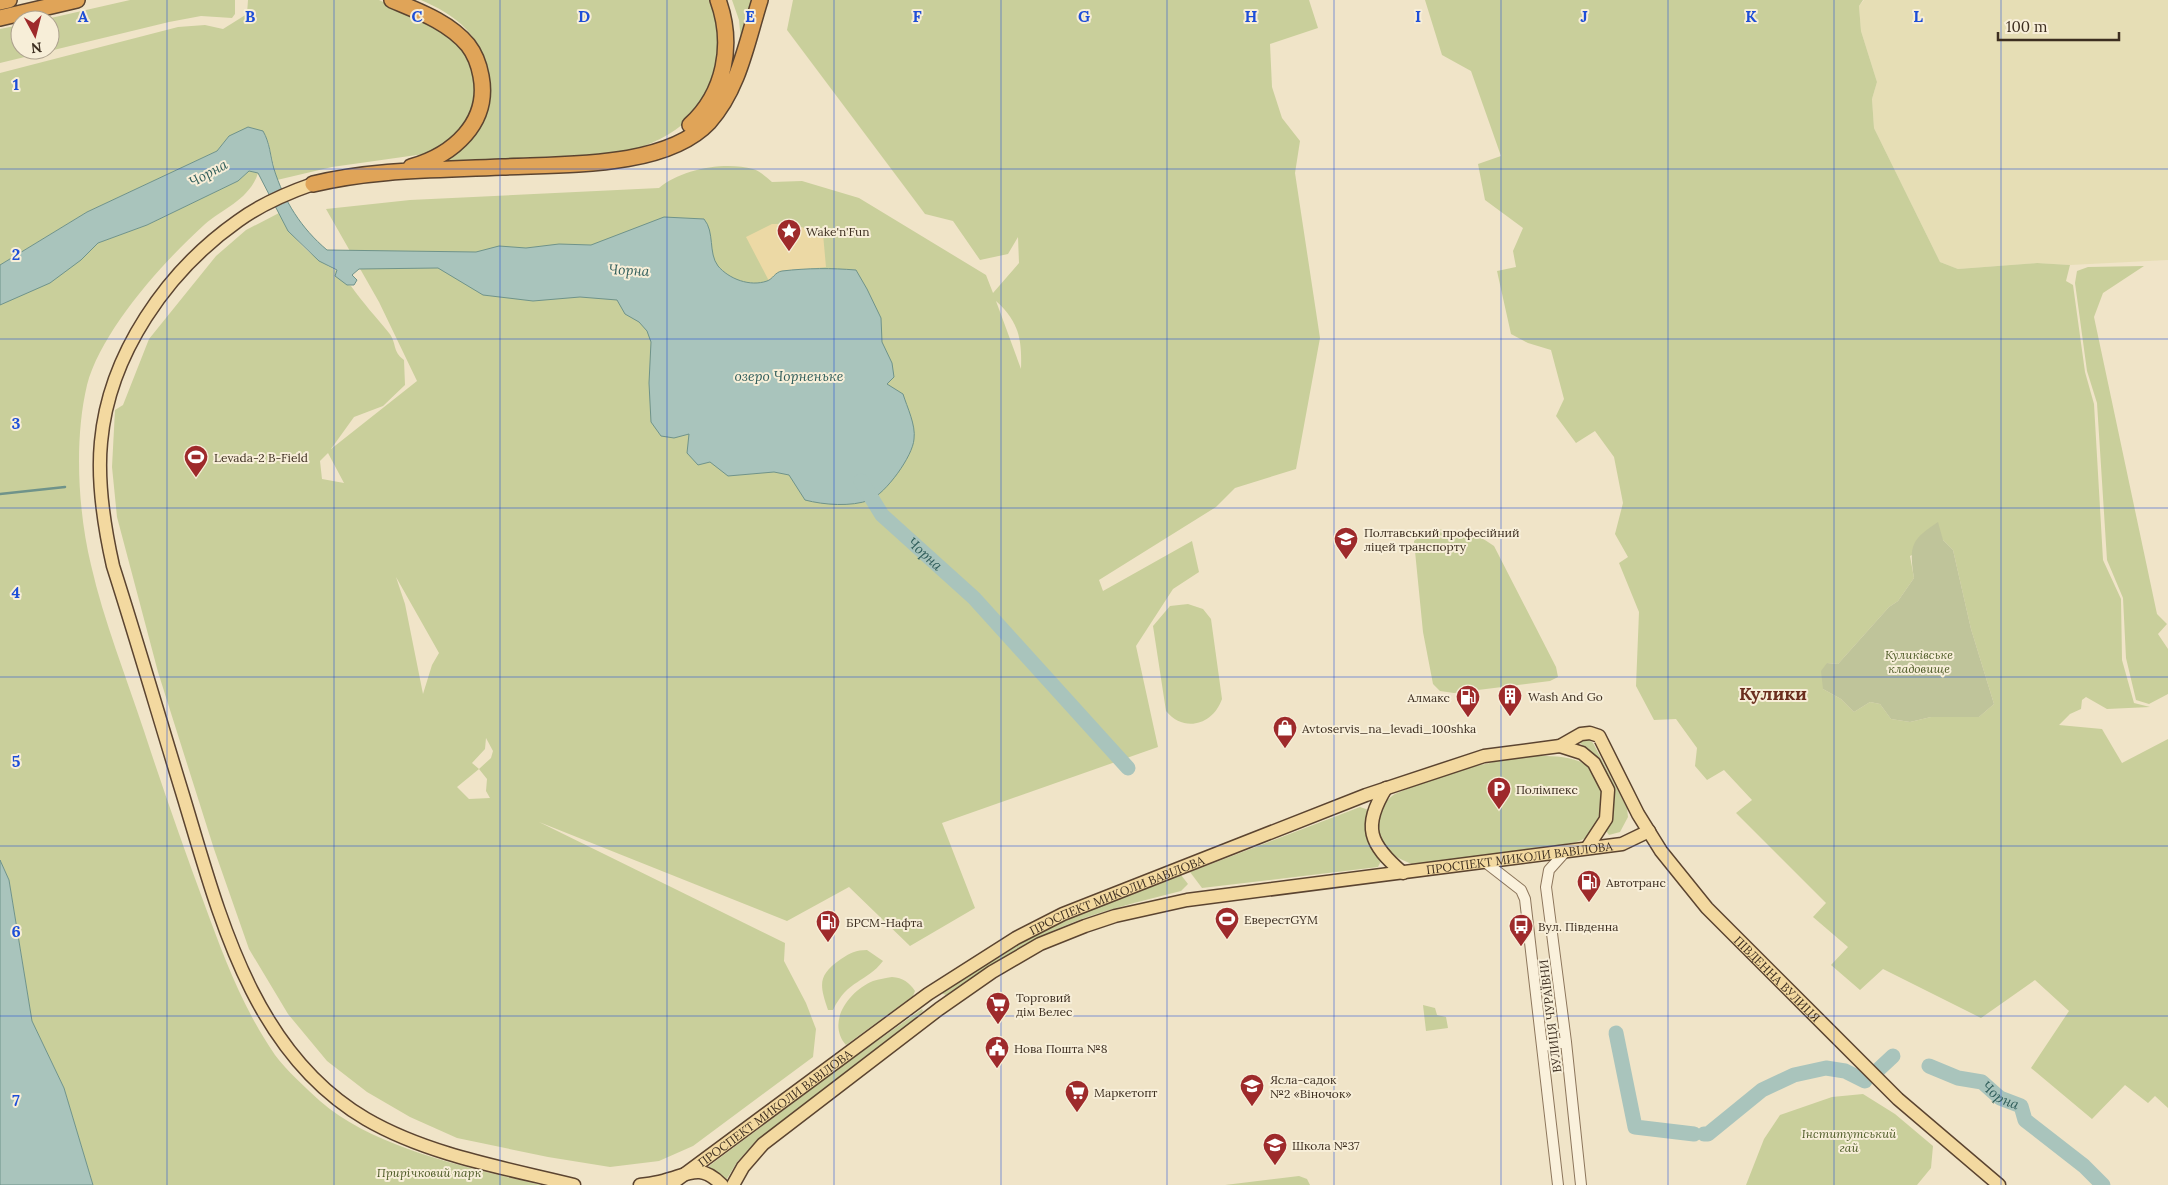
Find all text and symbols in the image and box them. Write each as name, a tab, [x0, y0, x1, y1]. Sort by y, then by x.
text: A	[78, 6, 89, 26]
text: B	[245, 6, 256, 26]
text: C	[411, 6, 423, 26]
text: D	[578, 6, 590, 26]
text: E	[745, 6, 755, 26]
text: F	[912, 6, 922, 26]
text: G	[1078, 6, 1090, 26]
text: H	[1245, 6, 1258, 26]
text: I	[1415, 6, 1421, 26]
text: J	[1580, 6, 1588, 26]
text: K	[1745, 6, 1757, 26]
text: L	[1913, 6, 1923, 26]
north arrow	[10, 10, 60, 60]
scale bar	[1998, 10, 2119, 42]
text: 100 m	[2006, 17, 2047, 36]
text: N	[30, 38, 43, 58]
text: 1	[13, 74, 19, 94]
water label: Чорна	[186, 155, 231, 191]
place icon: Wake'n'Fun	[776, 218, 802, 252]
place label: Wake'n'Fun	[806, 224, 869, 239]
text: 2	[12, 244, 20, 264]
water label: Чорна	[608, 260, 650, 280]
water label: озеро Чорненьке	[735, 367, 844, 385]
text: 3	[12, 413, 21, 433]
sports icon: Levada-2 B-Field	[183, 444, 209, 478]
place label: Levada-2 B-Field	[214, 450, 308, 465]
place label: Полтавський професійний ліцей транспорту	[1364, 525, 1520, 554]
school or university icon: Полтавський професійний ліцей транспорту	[1333, 526, 1359, 560]
water label: Чорна	[904, 533, 947, 575]
text: 4	[12, 582, 21, 602]
park label: Куликівське кладовище	[1885, 647, 1953, 676]
district label: Кулики	[1739, 682, 1807, 705]
building icon: Wash And Go	[1497, 683, 1523, 717]
fuel station icon: Алмакс	[1455, 684, 1481, 718]
place label: Wash And Go	[1528, 689, 1603, 704]
place label: Алмакс	[1407, 690, 1450, 705]
shop icon: Avtoservis_na_levadi_100shka	[1272, 715, 1298, 749]
place label: Avtoservis_na_levadi_100shka	[1301, 721, 1476, 736]
text: 5	[12, 751, 21, 771]
parking icon: Полімпекс	[1486, 776, 1512, 810]
place label: Полімпекс	[1516, 782, 1578, 797]
street label: ПРОСПЕКТ МИКОЛИ ВАВІЛОВА	[1425, 838, 1614, 877]
street label: ПРОСПЕКТ МИКОЛИ ВАВІЛОВА	[1027, 852, 1207, 938]
fuel station icon: Автотранс	[1576, 869, 1602, 903]
place label: Автотранс	[1605, 875, 1666, 890]
sports icon: ЕверестGYM	[1214, 906, 1240, 940]
fuel station icon: БРСМ-Нафта	[815, 909, 841, 943]
place label: ЕверестGYM	[1244, 912, 1318, 927]
bus stop icon: Вул. Південна	[1508, 913, 1534, 947]
place label: БРСМ-Нафта	[846, 915, 923, 930]
place label: Вул. Південна	[1538, 919, 1618, 934]
text: 6	[11, 921, 21, 941]
street label: ПІВДЕННА ВУЛИЦЯ	[1731, 932, 1824, 1025]
street label: ВУЛИЦЯ ЧУРАЇВНИ	[1536, 959, 1564, 1073]
place label: Торговий дім Велес	[1016, 990, 1072, 1019]
supermarket icon: Торговий дім Велес	[985, 991, 1011, 1025]
public building icon: Нова Пошта №8	[984, 1035, 1010, 1069]
place label: Нова Пошта №8	[1014, 1041, 1108, 1056]
street label: ПРОСПЕКТ МИКОЛИ ВАВІЛОВА	[694, 1045, 855, 1170]
place label: Ясла-садок №2 «Віночок»	[1270, 1072, 1352, 1101]
school or university icon: Ясла-садок №2 «Віночок»	[1239, 1073, 1265, 1107]
water label: Чорна	[1978, 1077, 2022, 1114]
supermarket icon: Маркетопт	[1064, 1079, 1090, 1113]
place label: Маркетопт	[1094, 1085, 1158, 1100]
text: 7	[12, 1090, 20, 1110]
park label: Інститутський гай	[1802, 1126, 1897, 1155]
school or university icon: Школа №37	[1262, 1132, 1288, 1166]
place label: Школа №37	[1292, 1138, 1360, 1153]
park label: Прирічковий парк	[377, 1165, 481, 1180]

